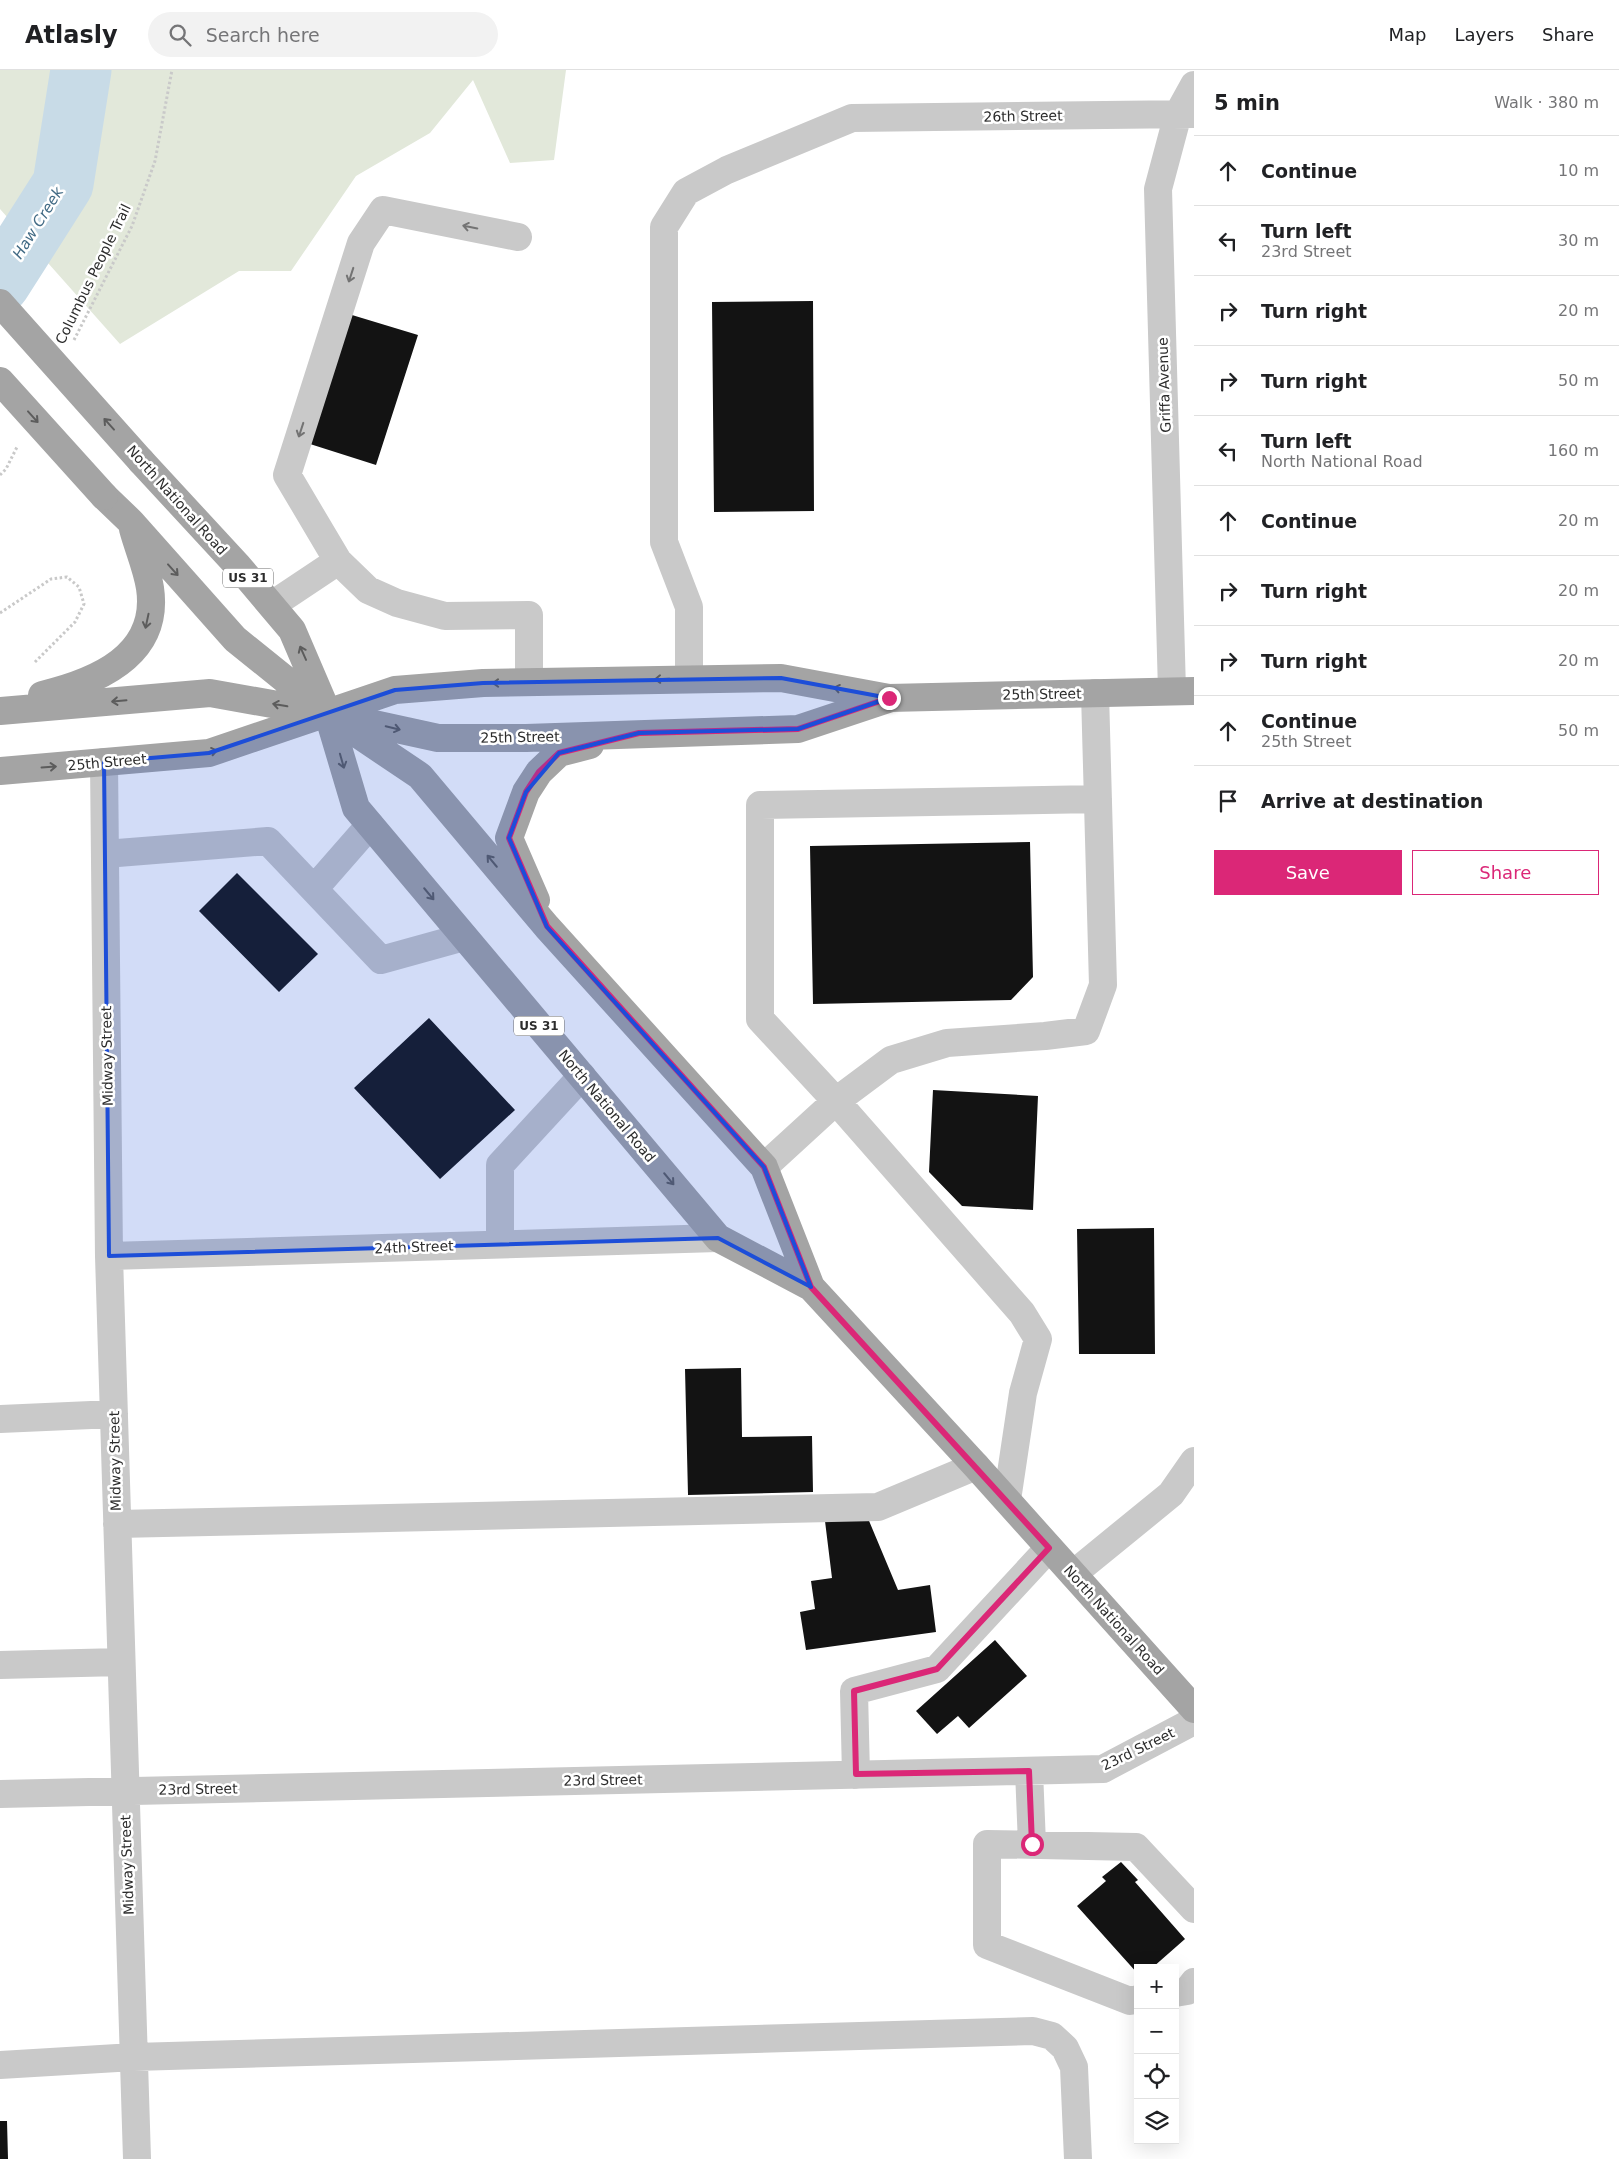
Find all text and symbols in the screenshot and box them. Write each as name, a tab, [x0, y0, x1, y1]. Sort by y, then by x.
search box	[148, 12, 498, 57]
text: Atlasly	[25, 21, 118, 49]
icon: search	[166, 21, 194, 49]
text: Search here	[206, 24, 320, 46]
text: Map	[1388, 24, 1426, 45]
text: Layers	[1454, 24, 1514, 45]
text: Share	[1542, 24, 1594, 45]
text: 5 min	[1214, 91, 1280, 115]
text: Walk · 380 m	[1494, 93, 1599, 112]
street label: 26th Street	[983, 107, 1063, 125]
icon: ahead	[1214, 157, 1242, 185]
text: Continue	[1261, 160, 1357, 182]
text: 10 m	[1558, 161, 1599, 180]
water label: Haw Creek	[9, 183, 68, 262]
street label: Columbus People Trail	[52, 201, 134, 347]
text: Turn left	[1261, 220, 1352, 242]
one-way arrow	[463, 222, 479, 232]
icon: left	[1214, 227, 1242, 255]
text: 30 m	[1558, 231, 1599, 250]
text: 23rd Street	[1261, 242, 1352, 261]
one-way arrow	[345, 267, 355, 283]
icon: right	[1214, 297, 1242, 325]
text: Turn right	[1261, 300, 1367, 322]
text: 20 m	[1558, 301, 1599, 320]
street label: Griffa Avenue	[1154, 337, 1174, 433]
icon: right	[1214, 367, 1242, 395]
text: Turn right	[1261, 370, 1367, 392]
text: 50 m	[1558, 371, 1599, 390]
one-way arrow	[27, 411, 39, 424]
one-way arrow	[103, 418, 115, 431]
one-way arrow	[296, 422, 306, 438]
text: Turn left	[1261, 430, 1352, 452]
icon: left	[1214, 437, 1242, 465]
text: 160 m	[1548, 441, 1599, 460]
street label: North National Road	[124, 442, 230, 558]
text: North National Road	[1261, 452, 1423, 471]
icon: ahead	[1214, 507, 1242, 535]
text: Continue	[1261, 510, 1357, 532]
text: 20 m	[1558, 511, 1599, 530]
one-way arrow	[167, 563, 179, 576]
road number: US 31	[223, 568, 273, 588]
icon: right	[1214, 577, 1242, 605]
text: Turn right	[1261, 580, 1367, 602]
text: 20 m	[1558, 581, 1599, 600]
one-way arrow	[142, 612, 152, 628]
one-way arrow	[297, 646, 307, 661]
icon: right	[1214, 647, 1242, 675]
text: Turn right	[1261, 650, 1367, 672]
text: 20 m	[1558, 651, 1599, 670]
one-way arrow	[655, 674, 671, 684]
one-way arrow	[492, 678, 508, 688]
one-way arrow	[834, 684, 850, 694]
street label: 25th Street	[1002, 685, 1082, 703]
route end	[878, 687, 901, 710]
one-way arrow	[111, 696, 127, 706]
one-way arrow	[272, 700, 288, 710]
text: Continue	[1261, 710, 1357, 732]
icon: ahead	[1214, 717, 1242, 745]
text: 50 m	[1558, 721, 1599, 740]
one-way arrow	[384, 724, 400, 734]
street label: 25th Street	[480, 728, 560, 746]
text: 25th Street	[1261, 732, 1351, 751]
one-way arrow	[202, 747, 218, 756]
street label: 25th Street	[67, 751, 148, 773]
one-way arrow	[337, 752, 347, 768]
one-way arrow	[40, 763, 56, 772]
icon: arrive	[1214, 787, 1242, 815]
text: Arrive at destination	[1261, 790, 1483, 812]
button: Save	[1214, 850, 1402, 895]
button: Share	[1412, 850, 1599, 895]
one-way arrow	[486, 855, 497, 868]
one-way arrow	[423, 888, 434, 901]
street label: Midway Street	[98, 1005, 116, 1106]
road number: US 31	[514, 1016, 564, 1036]
street label: North National Road	[555, 1047, 659, 1165]
one-way arrow	[663, 1173, 674, 1186]
street label: 24th Street	[374, 1238, 454, 1256]
street label: Midway Street	[106, 1410, 124, 1511]
street label: North National Road	[1061, 1562, 1167, 1678]
street label: 23rd Street	[1099, 1724, 1178, 1774]
street label: 23rd Street	[563, 1771, 643, 1789]
street label: 23rd Street	[158, 1780, 238, 1798]
street label: Midway Street	[117, 1814, 137, 1915]
route start	[1021, 1833, 1044, 1856]
map controls	[1134, 1964, 1179, 2144]
button: +	[1134, 1964, 1179, 2009]
button: −	[1134, 2009, 1179, 2054]
button: locate	[1134, 2054, 1179, 2099]
button: layers	[1134, 2099, 1179, 2144]

